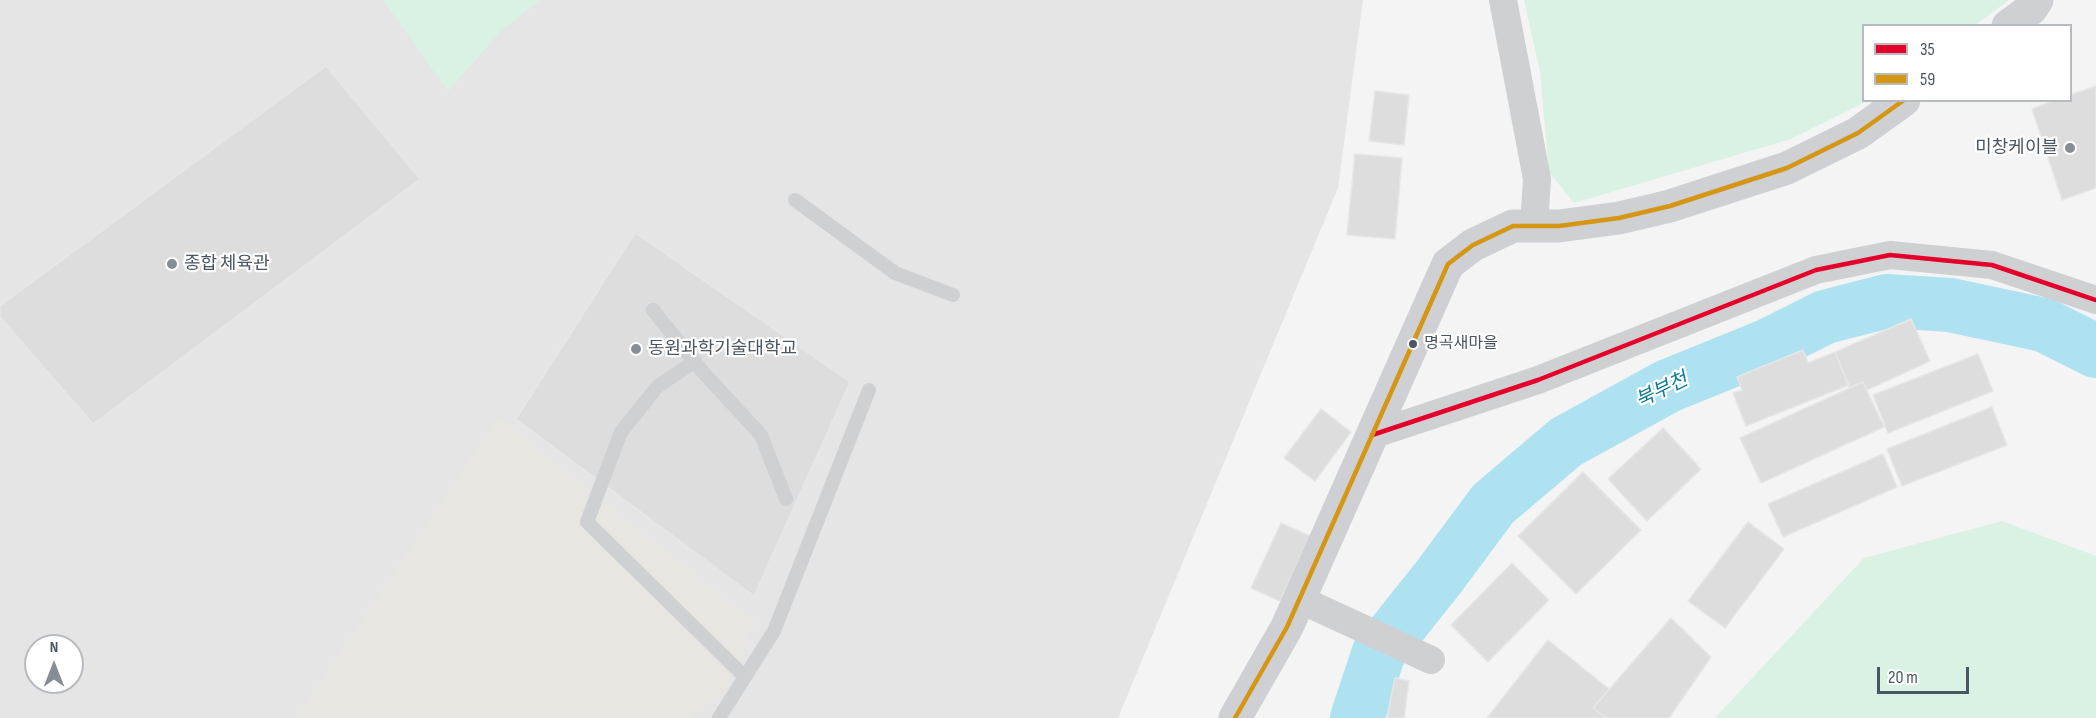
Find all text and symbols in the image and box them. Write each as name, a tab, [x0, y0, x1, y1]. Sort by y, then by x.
legend	[1862, 24, 2072, 102]
text: 35	[1920, 39, 1935, 60]
text: 59	[1920, 69, 1935, 90]
place label: 미창케이블	[1975, 137, 2058, 159]
marker: 미창케이블	[2063, 141, 2077, 155]
place label: 종합 체육관	[184, 253, 270, 275]
marker: 종합 체육관	[165, 257, 179, 271]
place label: 명곡새마을	[1424, 334, 1498, 354]
place label: 동원과학기술대학교	[648, 338, 797, 360]
marker: 명곡새마을	[1407, 338, 1419, 350]
marker: 동원과학기술대학교	[629, 342, 643, 356]
water label: 북부천	[1632, 368, 1692, 414]
north arrow	[24, 634, 84, 694]
text: N	[50, 638, 58, 657]
scale bar	[1880, 655, 1972, 693]
text: 20 m	[1888, 667, 1918, 688]

